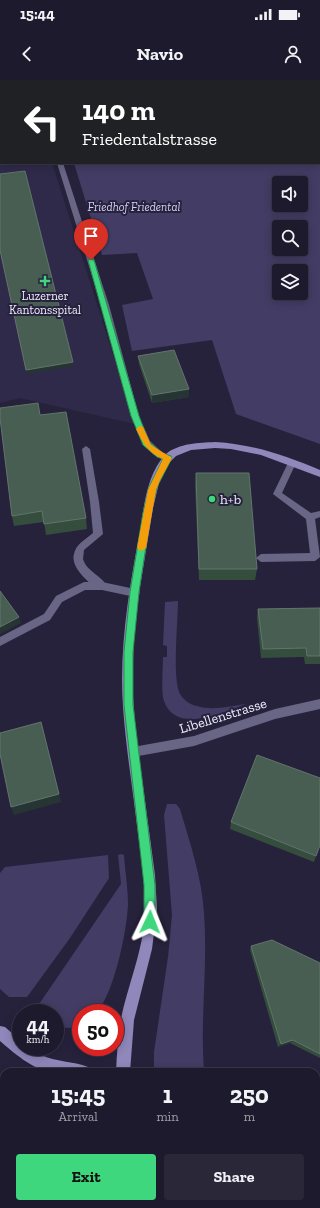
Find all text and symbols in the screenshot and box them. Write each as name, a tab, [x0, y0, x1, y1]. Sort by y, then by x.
text: 15:44	[20, 5, 55, 23]
icon: back	[16, 43, 38, 65]
text: Navio	[137, 43, 183, 65]
icon: person	[282, 43, 304, 65]
text: 140 m	[82, 94, 155, 127]
icon: left	[16, 96, 68, 148]
text: Friedentalstrasse	[82, 128, 217, 150]
map controls	[272, 176, 308, 300]
button: sound	[272, 176, 308, 212]
park label: Friedhof Friedental	[88, 200, 181, 214]
pin	[74, 219, 108, 260]
button: search	[272, 220, 308, 256]
icon: arrive	[80, 225, 102, 247]
button: layers	[272, 264, 308, 300]
marker: Luzerner Kantonsspital	[39, 275, 51, 287]
place label: Luzerner Kantonsspital	[9, 289, 81, 317]
place label: h+b	[220, 491, 241, 508]
marker: h+b	[207, 494, 217, 504]
street label: Libellenstrasse	[177, 695, 269, 737]
position arrow	[129, 901, 171, 943]
speed limit sign: 50	[72, 1004, 124, 1056]
text: 44	[27, 1013, 49, 1037]
text: km/h	[27, 1034, 49, 1046]
text: 15:45	[51, 1080, 105, 1109]
text: 1	[163, 1080, 172, 1109]
text: 250	[230, 1080, 269, 1109]
text: Arrival	[59, 1109, 98, 1124]
text: min	[156, 1109, 179, 1124]
text: m	[244, 1109, 255, 1124]
button: Exit	[16, 1154, 156, 1200]
button: Share	[164, 1154, 304, 1200]

